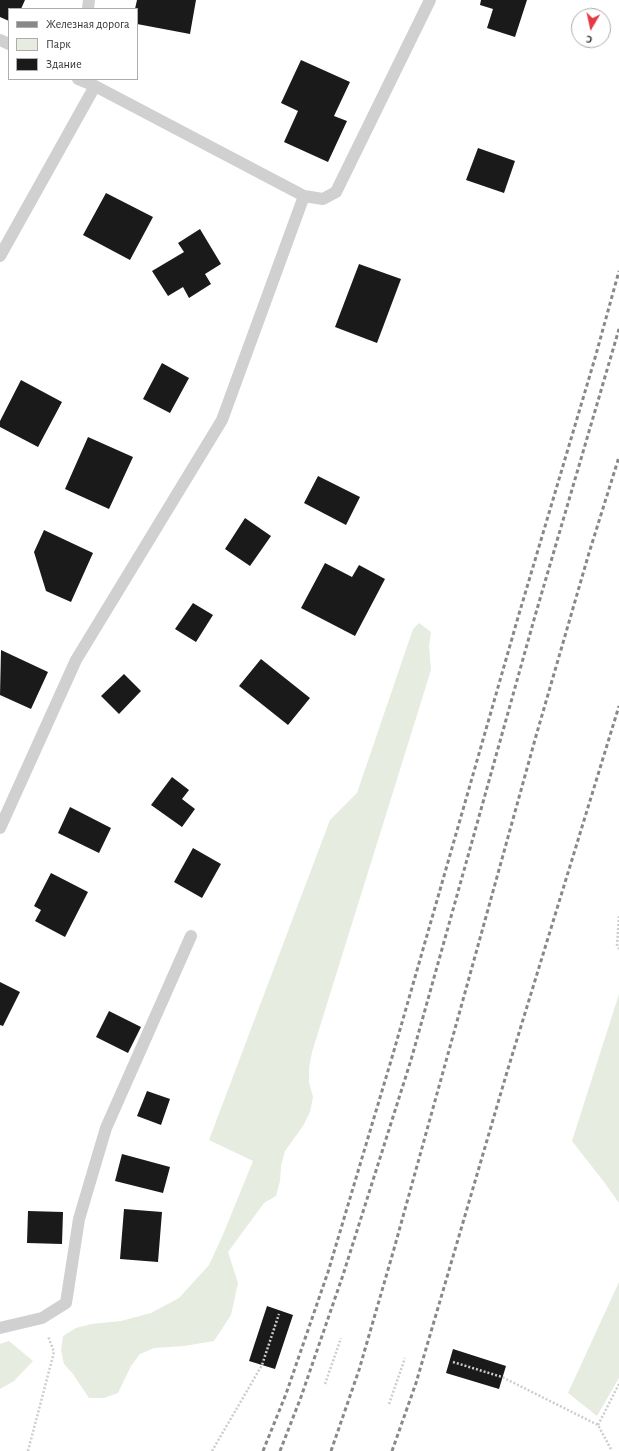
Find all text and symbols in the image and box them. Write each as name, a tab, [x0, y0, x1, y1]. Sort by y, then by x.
legend	[8, 8, 138, 80]
north arrow	[571, 8, 611, 48]
text: Железная дорога	[46, 18, 130, 30]
text: С	[585, 33, 593, 45]
text: Парк	[46, 38, 71, 50]
text: Здание	[46, 58, 82, 70]

